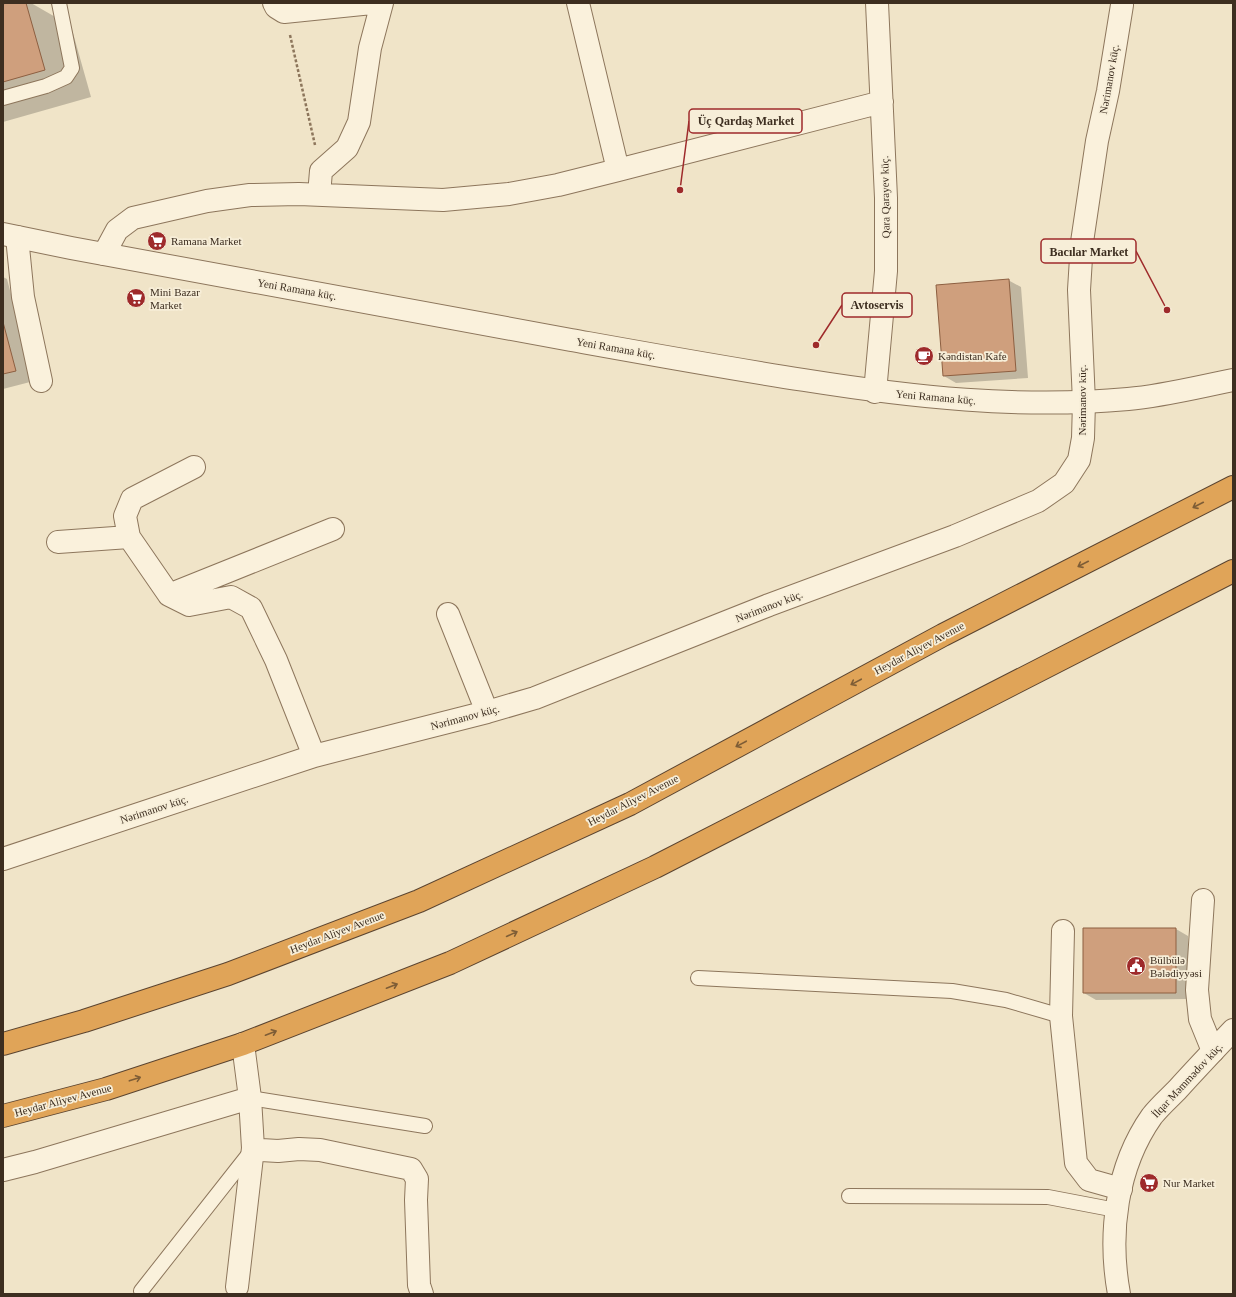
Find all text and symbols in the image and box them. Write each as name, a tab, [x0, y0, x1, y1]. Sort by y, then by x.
street label: Nərimanov küç.	[1097, 43, 1121, 115]
callout: Üç Qardaş Market	[689, 109, 802, 133]
text: Üç Qardaş Market	[698, 114, 794, 128]
street label: Qara Qarayev küç.	[878, 155, 892, 238]
supermarket icon: Ramana Market	[146, 230, 168, 252]
place label: Ramana Market	[171, 235, 242, 247]
callout: Bacılar Market	[1041, 239, 1136, 263]
text: Bacılar Market	[1050, 245, 1128, 259]
street label: Yeni Ramana küç.	[256, 276, 338, 302]
place label: Mini Bazar Market	[150, 286, 200, 311]
supermarket icon: Mini Bazar Market	[125, 287, 147, 309]
callout: Avtoservis	[842, 293, 912, 317]
text: Avtoservis	[850, 298, 904, 312]
street label: Yeni Ramana küç.	[575, 335, 657, 361]
cafe icon: Kəndistan Kafe	[913, 345, 935, 367]
place label: Kəndistan Kafe	[938, 350, 1007, 362]
street label: Nərimanov küç.	[1076, 364, 1088, 435]
street label: Yeni Ramana küç.	[895, 388, 977, 407]
one-way arrow	[1193, 502, 1205, 509]
one-way arrow	[1077, 561, 1089, 568]
street label: Nərimanov küç.	[734, 588, 804, 624]
street label: Heydar Aliyev Avenue	[872, 619, 966, 677]
one-way arrow	[850, 679, 862, 687]
street label: Nərimanov küç.	[429, 702, 501, 732]
one-way arrow	[735, 741, 747, 748]
street label: Heydar Aliyev Avenue	[586, 772, 680, 828]
street label: Nərimanov küç.	[118, 792, 190, 826]
street label: Heydar Aliyev Avenue	[288, 908, 386, 956]
one-way arrow	[505, 930, 517, 937]
place label: Bülbülə Bələdiyyəsi	[1150, 954, 1202, 979]
public building icon: Bülbülə Bələdiyyəsi	[1125, 955, 1147, 977]
one-way arrow	[386, 981, 398, 989]
one-way arrow	[265, 1028, 277, 1036]
street label: İlqar Məmmədov küç.	[1149, 1040, 1225, 1120]
one-way arrow	[129, 1075, 141, 1083]
street label: Heydar Aliyev Avenue	[13, 1081, 113, 1119]
supermarket icon: Nur Market	[1138, 1172, 1160, 1194]
place label: Nur Market	[1163, 1177, 1215, 1189]

